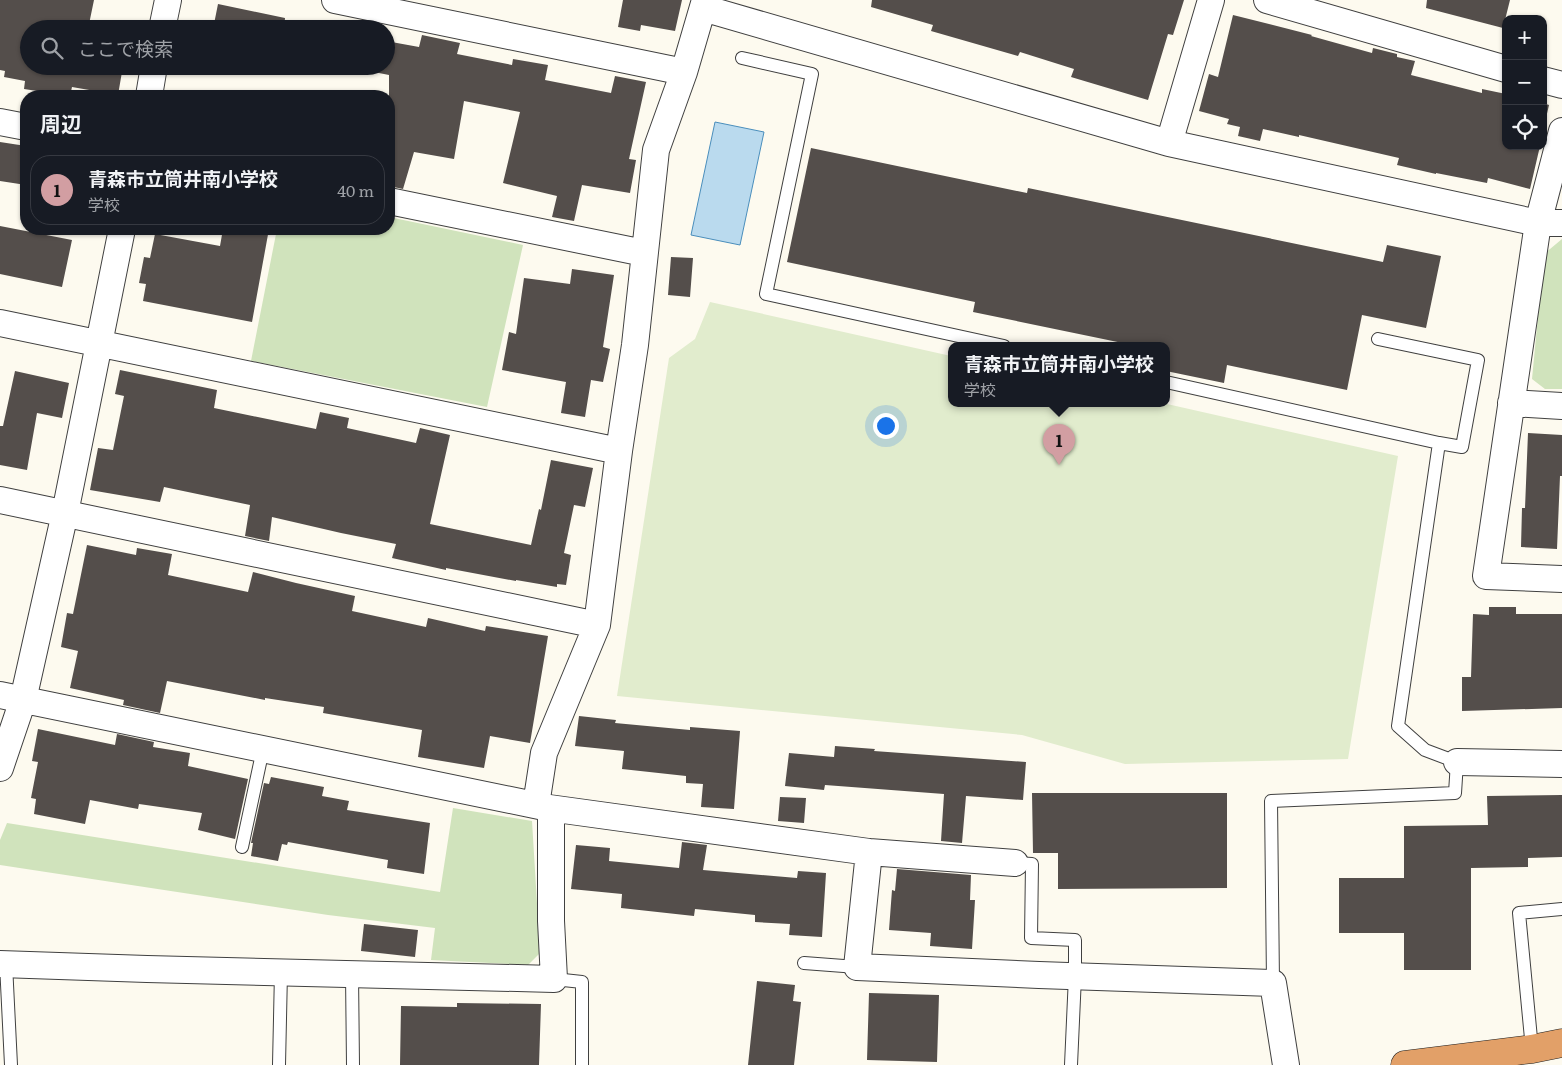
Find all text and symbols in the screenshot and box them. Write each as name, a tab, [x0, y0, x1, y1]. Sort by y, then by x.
map controls	[1502, 15, 1547, 150]
button: +	[1502, 15, 1547, 60]
search box	[20, 20, 395, 75]
icon: search	[38, 34, 66, 62]
text: ここで検索	[78, 34, 173, 62]
button: −	[1502, 60, 1547, 105]
button: locate	[1502, 105, 1547, 150]
text: 周辺	[40, 107, 82, 138]
text: 青森市立筒井南小学校	[88, 164, 278, 192]
text: 1	[54, 178, 60, 202]
text: 40 m	[337, 178, 374, 202]
text: 学校	[88, 192, 120, 216]
popup	[948, 342, 1170, 407]
text: 青森市立筒井南小学校	[964, 349, 1154, 377]
text: 学校	[964, 377, 996, 401]
your location	[873, 413, 899, 439]
pin: 1	[1043, 424, 1075, 465]

